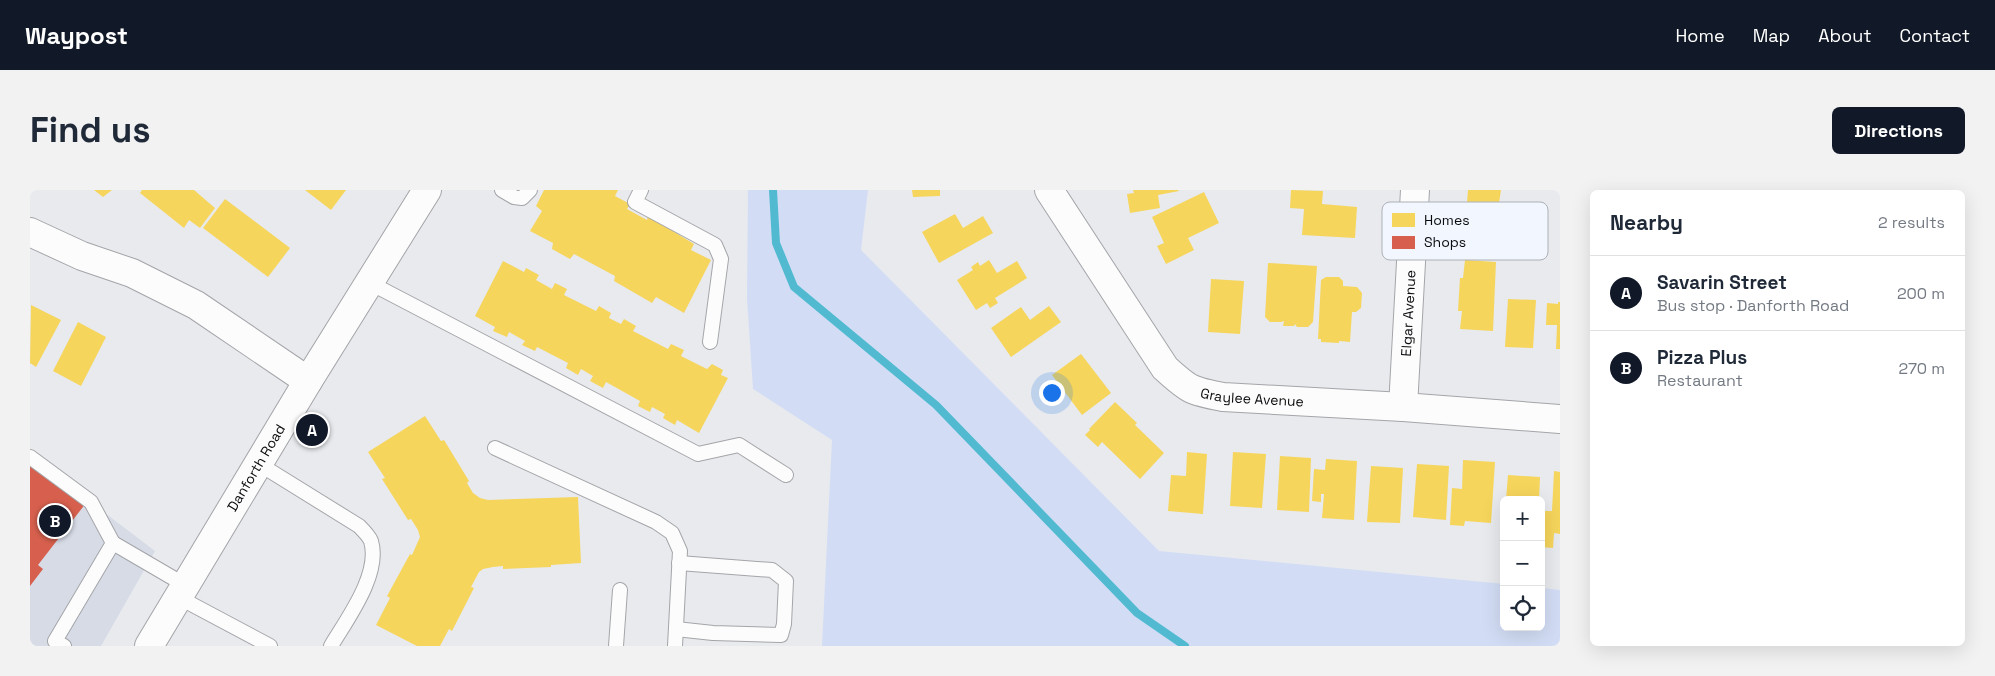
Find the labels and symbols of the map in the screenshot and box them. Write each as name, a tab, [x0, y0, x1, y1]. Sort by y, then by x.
legend	[1382, 202, 1548, 260]
text: Homes	[1424, 211, 1470, 229]
text: Shops	[1424, 233, 1466, 251]
street label: Elgar Avenue	[1397, 269, 1420, 357]
your location	[1039, 380, 1065, 406]
street label: Graylee Avenue	[1199, 384, 1304, 410]
pin: A	[296, 411, 328, 449]
street label: Danforth Road	[223, 421, 289, 515]
pin: B	[39, 502, 71, 540]

